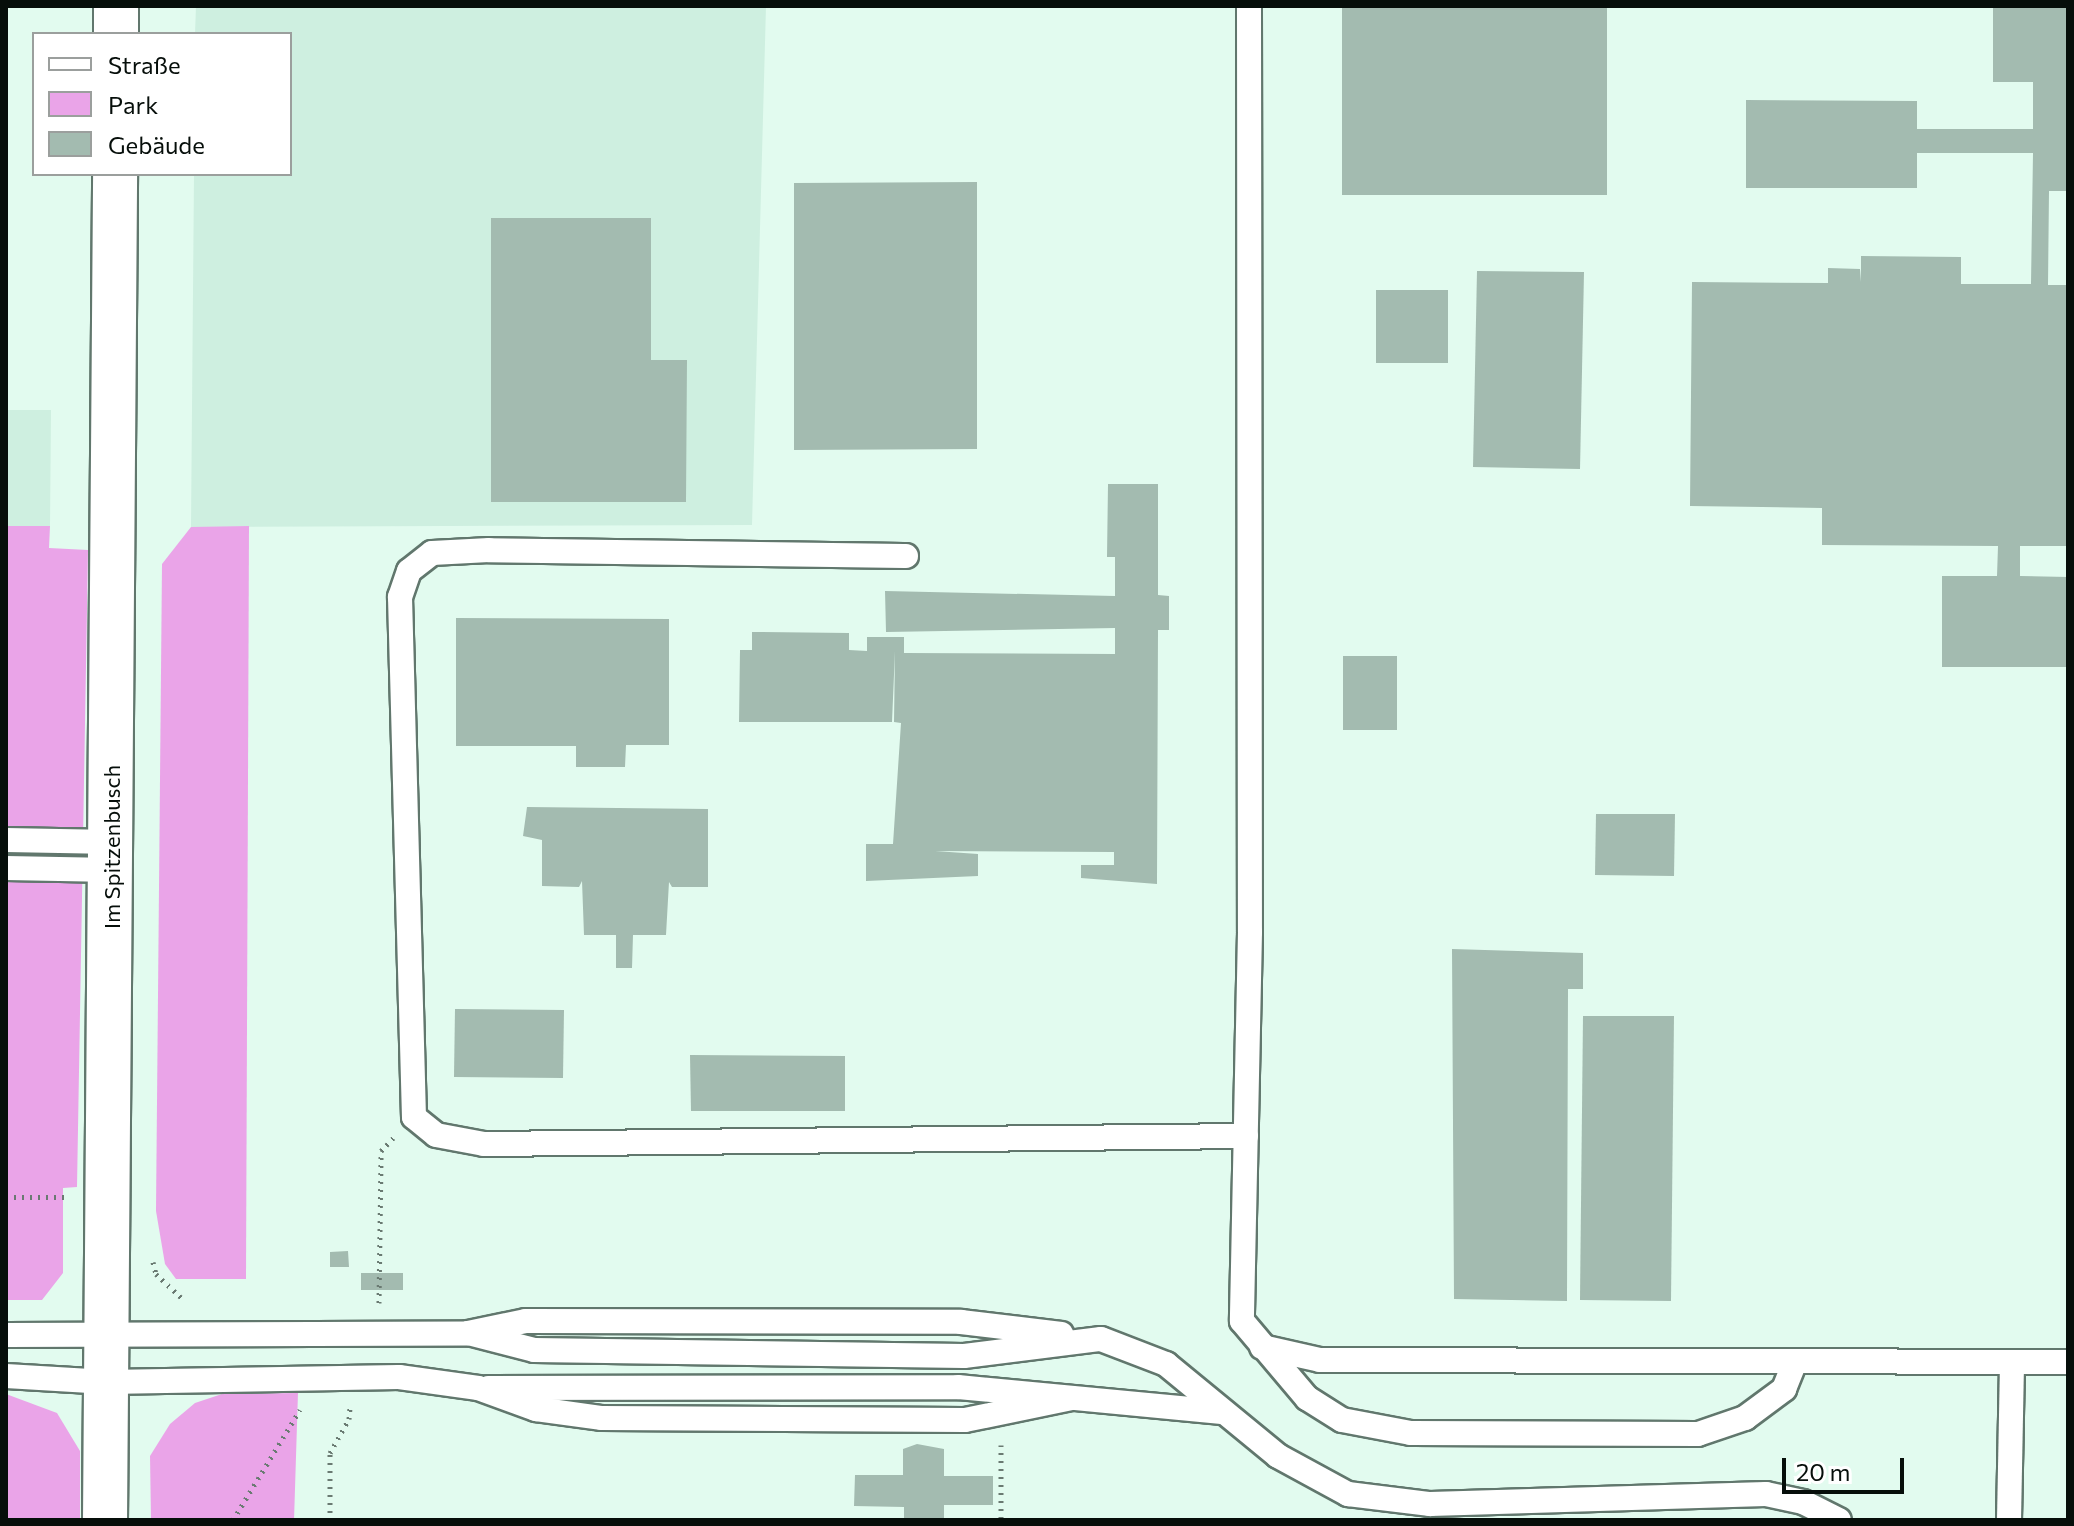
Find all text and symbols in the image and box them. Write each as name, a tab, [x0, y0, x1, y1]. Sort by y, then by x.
legend	[32, 32, 292, 176]
text: Straße	[108, 50, 181, 79]
text: Park	[108, 90, 158, 119]
text: Gebäude	[108, 130, 205, 159]
street label: Im Spitzenbusch	[99, 765, 125, 929]
scale bar	[1786, 1442, 1908, 1492]
text: 20 m	[1796, 1457, 1850, 1486]

